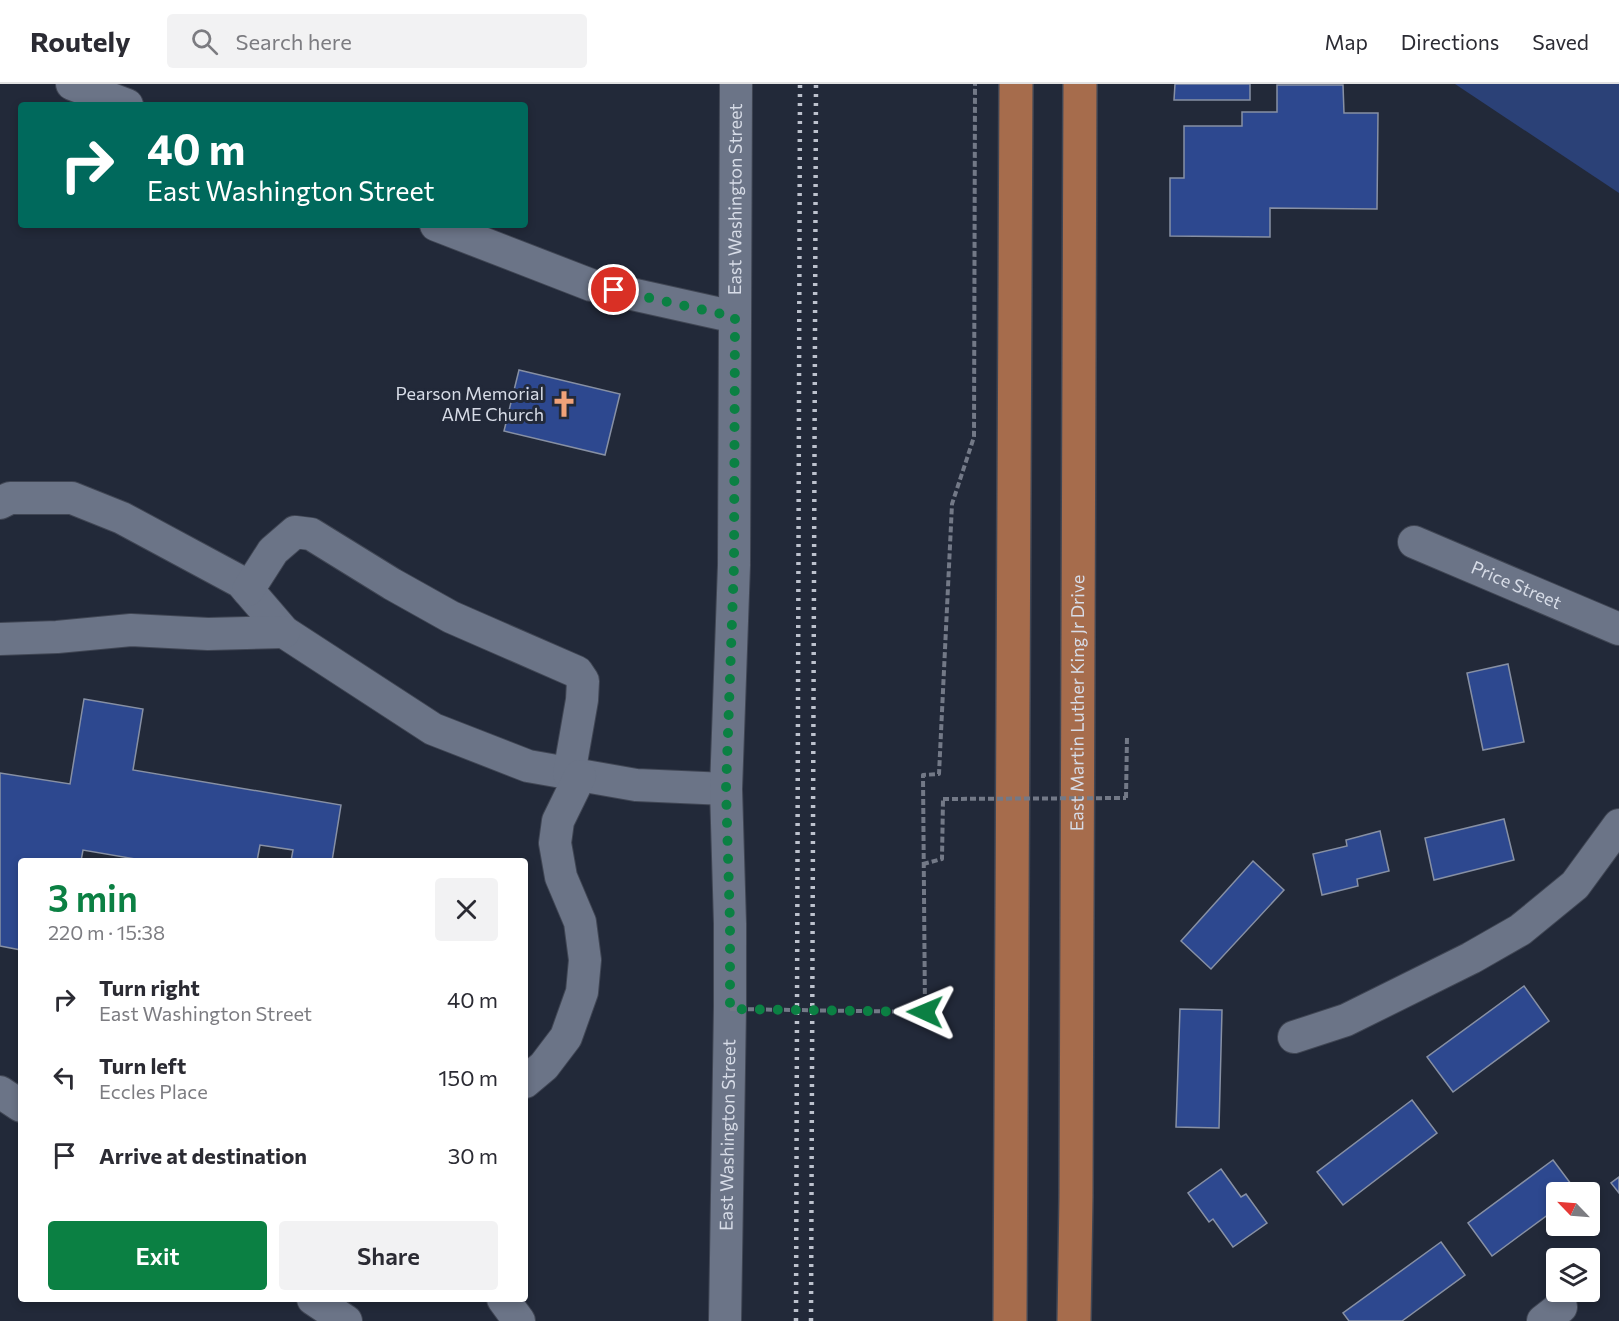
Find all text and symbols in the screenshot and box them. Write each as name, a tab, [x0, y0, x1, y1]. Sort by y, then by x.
search box	[167, 14, 587, 68]
text: Routely	[30, 24, 131, 58]
icon: search	[188, 25, 221, 58]
text: Search here	[236, 28, 352, 55]
text: Map	[1325, 29, 1368, 54]
text: Directions	[1401, 29, 1499, 54]
text: Saved	[1532, 29, 1589, 54]
street label: East Washington Street	[723, 103, 746, 295]
text: 40 m	[147, 122, 245, 174]
icon: right	[48, 126, 126, 204]
text: East Washington Street	[147, 174, 435, 207]
pin	[588, 264, 639, 315]
icon: arrive	[597, 273, 630, 306]
place label: Pearson Memorial AME Church	[396, 382, 544, 425]
church icon: Pearson Memorial AME Church	[549, 389, 579, 419]
street label: Price Street	[1468, 556, 1565, 613]
street label: East Martin Luther King Jr Drive	[1065, 575, 1088, 831]
text: 3 min	[48, 875, 138, 919]
button: close	[435, 878, 498, 941]
text: 220 m · 15:38	[48, 920, 165, 944]
text: Turn right	[99, 974, 200, 1001]
position arrow	[893, 980, 957, 1044]
icon: right	[48, 983, 81, 1016]
text: 40 m	[447, 986, 498, 1013]
text: East Washington Street	[99, 1001, 312, 1025]
street label: East Washington Street	[714, 1039, 739, 1231]
text: Turn left	[99, 1052, 186, 1079]
icon: left	[48, 1061, 81, 1094]
text: 150 m	[438, 1064, 498, 1091]
text: Eccles Place	[99, 1079, 208, 1103]
icon: arrive	[48, 1139, 81, 1172]
text: Arrive at destination	[99, 1142, 307, 1169]
text: 30 m	[448, 1142, 498, 1169]
north arrow	[1546, 1182, 1600, 1236]
map controls	[1546, 1182, 1600, 1302]
button: Exit	[48, 1221, 267, 1290]
button: Share	[279, 1221, 498, 1290]
button: layers	[1546, 1248, 1600, 1302]

